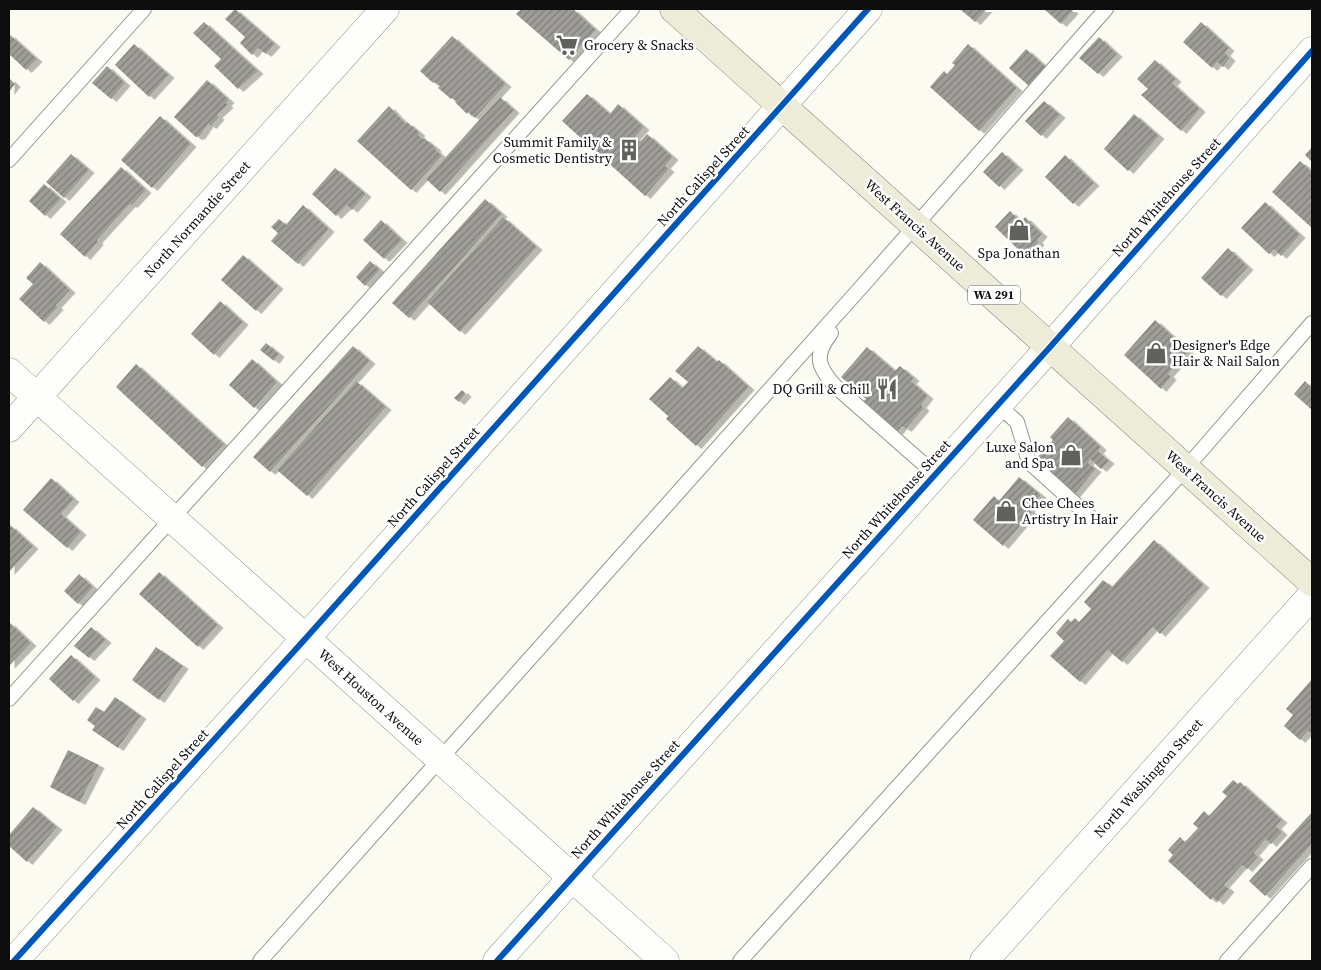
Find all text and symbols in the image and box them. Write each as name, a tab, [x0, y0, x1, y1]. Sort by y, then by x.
supermarket icon: Grocery & Snacks	[554, 32, 580, 58]
place label: Grocery & Snacks	[584, 35, 694, 55]
street label: North Calispel Street	[652, 121, 754, 231]
place label: Summit Family & Cosmetic Dentistry	[493, 132, 613, 168]
street label: North Whitehouse Street	[1107, 133, 1225, 261]
building icon: Summit Family & Cosmetic Dentistry	[616, 137, 642, 163]
street label: North Normandie Street	[139, 156, 255, 282]
street label: West Francis Avenue	[860, 174, 970, 276]
shop icon: Spa Jonathan	[1006, 217, 1032, 243]
place label: Spa Jonathan	[978, 243, 1061, 263]
road number: WA 291	[968, 286, 1020, 304]
place label: Designer's Edge Hair & Nail Salon	[1172, 335, 1281, 371]
shop icon: Designer's Edge Hair & Nail Salon	[1143, 340, 1169, 366]
restaurant icon: DQ Grill & Chill	[874, 376, 900, 402]
place label: DQ Grill & Chill	[772, 379, 870, 399]
street label: North Calispel Street	[382, 422, 484, 532]
street label: North Whitehouse Street	[837, 435, 955, 563]
place label: Luxe Salon and Spa	[986, 437, 1055, 473]
shop icon: Luxe Salon and Spa	[1058, 442, 1084, 468]
street label: West Francis Avenue	[1161, 445, 1271, 547]
place label: Chee Chees Artistry In Hair	[1022, 493, 1118, 529]
shop icon: Chee Chees Artistry In Hair	[993, 498, 1019, 524]
street label: West Houston Avenue	[314, 644, 428, 750]
street label: North Washington Street	[1089, 714, 1207, 842]
street label: North Calispel Street	[111, 724, 213, 834]
street label: North Whitehouse Street	[566, 735, 684, 863]

